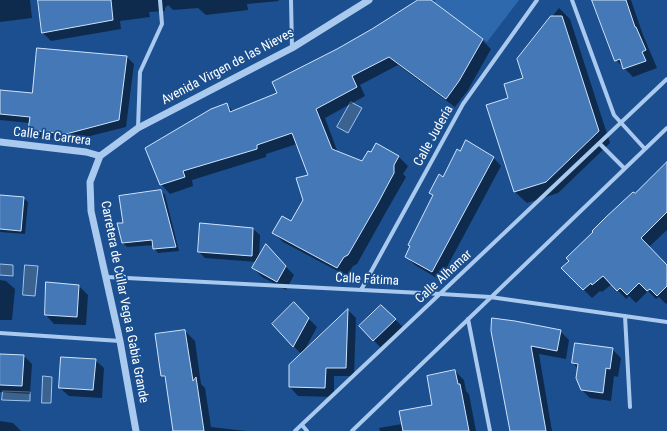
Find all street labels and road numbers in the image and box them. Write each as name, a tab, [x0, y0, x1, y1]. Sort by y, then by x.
street label: Avenida Virgen de las Nieves	[159, 25, 297, 109]
street label: Calle Judería	[411, 103, 457, 169]
street label: Calle la Carrera	[12, 124, 92, 150]
street label: Carretera de Cúllar Vega a Gabia Grande	[97, 200, 151, 404]
street label: Calle Alhamar	[412, 247, 476, 307]
street label: Calle Fátima	[335, 271, 399, 289]

